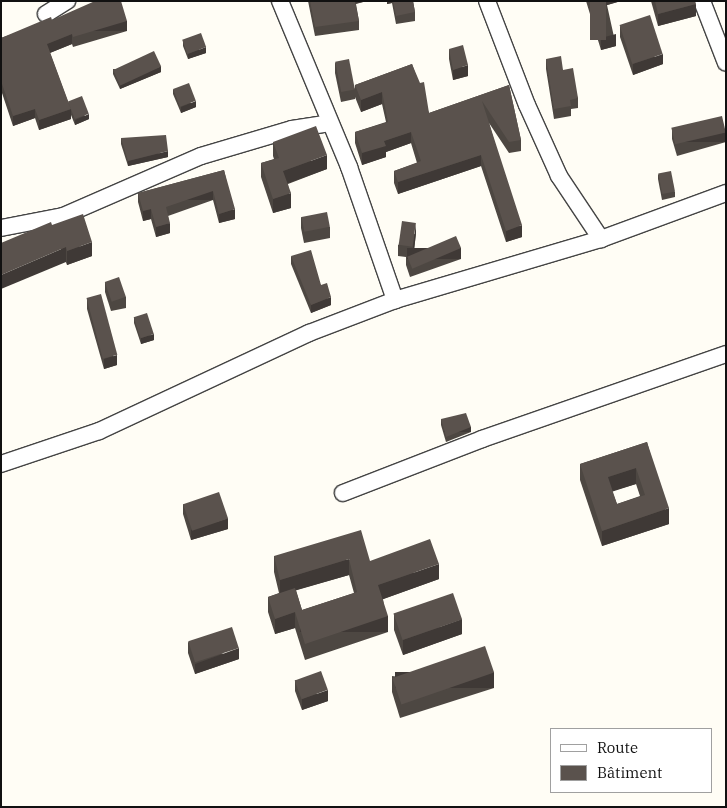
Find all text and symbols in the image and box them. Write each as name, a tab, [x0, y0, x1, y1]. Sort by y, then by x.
legend	[550, 728, 712, 793]
text: Route	[597, 738, 638, 757]
text: Bâtiment	[597, 763, 662, 782]

